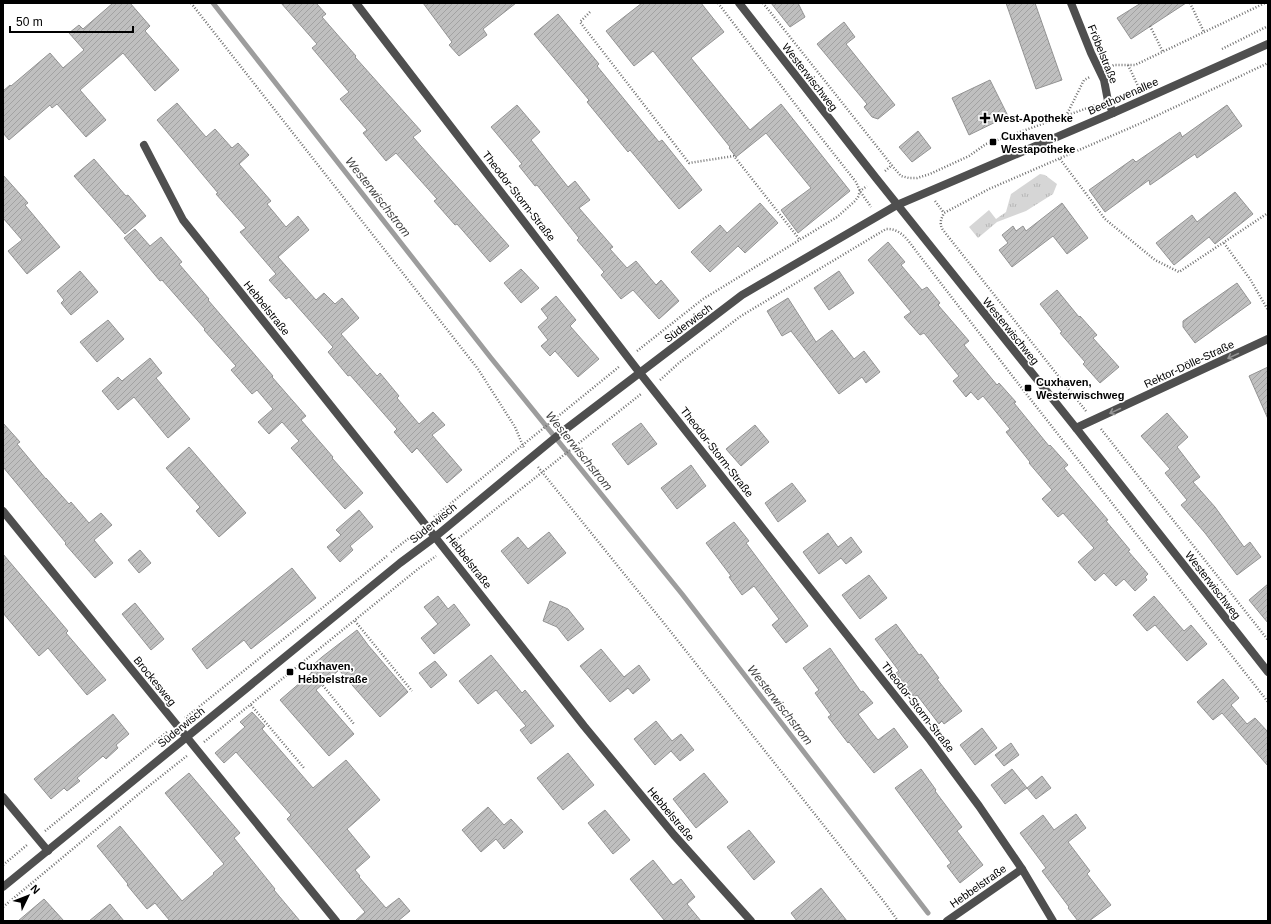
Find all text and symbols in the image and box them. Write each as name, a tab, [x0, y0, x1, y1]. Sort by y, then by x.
scale bar	[10, 8, 133, 34]
text: 50 m	[16, 15, 43, 29]
street label: Fröbelstraße	[1086, 23, 1120, 85]
street label: Westerwischweg	[780, 41, 840, 113]
street label: Beethovenallee	[1086, 75, 1160, 117]
place label: West-Apotheke	[993, 112, 1073, 124]
marker: West-Apotheke	[980, 113, 990, 123]
place label: Cuxhaven, Westapotheke	[1001, 130, 1075, 155]
marker: Cuxhaven, Westapotheke	[988, 137, 998, 147]
street label: Theodor-Storm-Straße	[480, 149, 558, 243]
water label: Westerwischstrom	[342, 154, 414, 240]
street label: Hebbelstraße	[242, 279, 292, 337]
street label: Westerwischweg	[980, 295, 1042, 367]
street label: Süderwisch	[662, 301, 714, 345]
street label: Rektor-Dölle-Straße	[1142, 338, 1236, 390]
one-way arrow	[1227, 353, 1239, 360]
place label: Cuxhaven, Westerwischweg	[1036, 376, 1124, 401]
marker: Cuxhaven, Westerwischweg	[1023, 383, 1033, 393]
street label: Theodor-Storm-Straße	[678, 405, 756, 499]
one-way arrow	[1109, 408, 1121, 415]
water label: Westerwischstrom	[543, 409, 615, 493]
street label: Süderwisch	[407, 500, 459, 546]
street label: Hebbelstraße	[444, 531, 494, 591]
street label: Westerwischweg	[1183, 549, 1243, 621]
street label: Brockesweg	[131, 654, 179, 708]
place label: Cuxhaven, Hebbelstraße	[298, 660, 368, 685]
street label: Theodor-Storm-Straße	[879, 660, 957, 754]
water label: Westerwischstrom	[744, 662, 816, 748]
marker: Cuxhaven, Hebbelstraße	[285, 667, 295, 677]
street label: Süderwisch	[155, 704, 207, 750]
street label: Hebbelstraße	[645, 785, 697, 843]
street label: Hebbelstraße	[948, 862, 1008, 910]
north arrow	[8, 876, 48, 916]
text: N	[28, 882, 42, 896]

